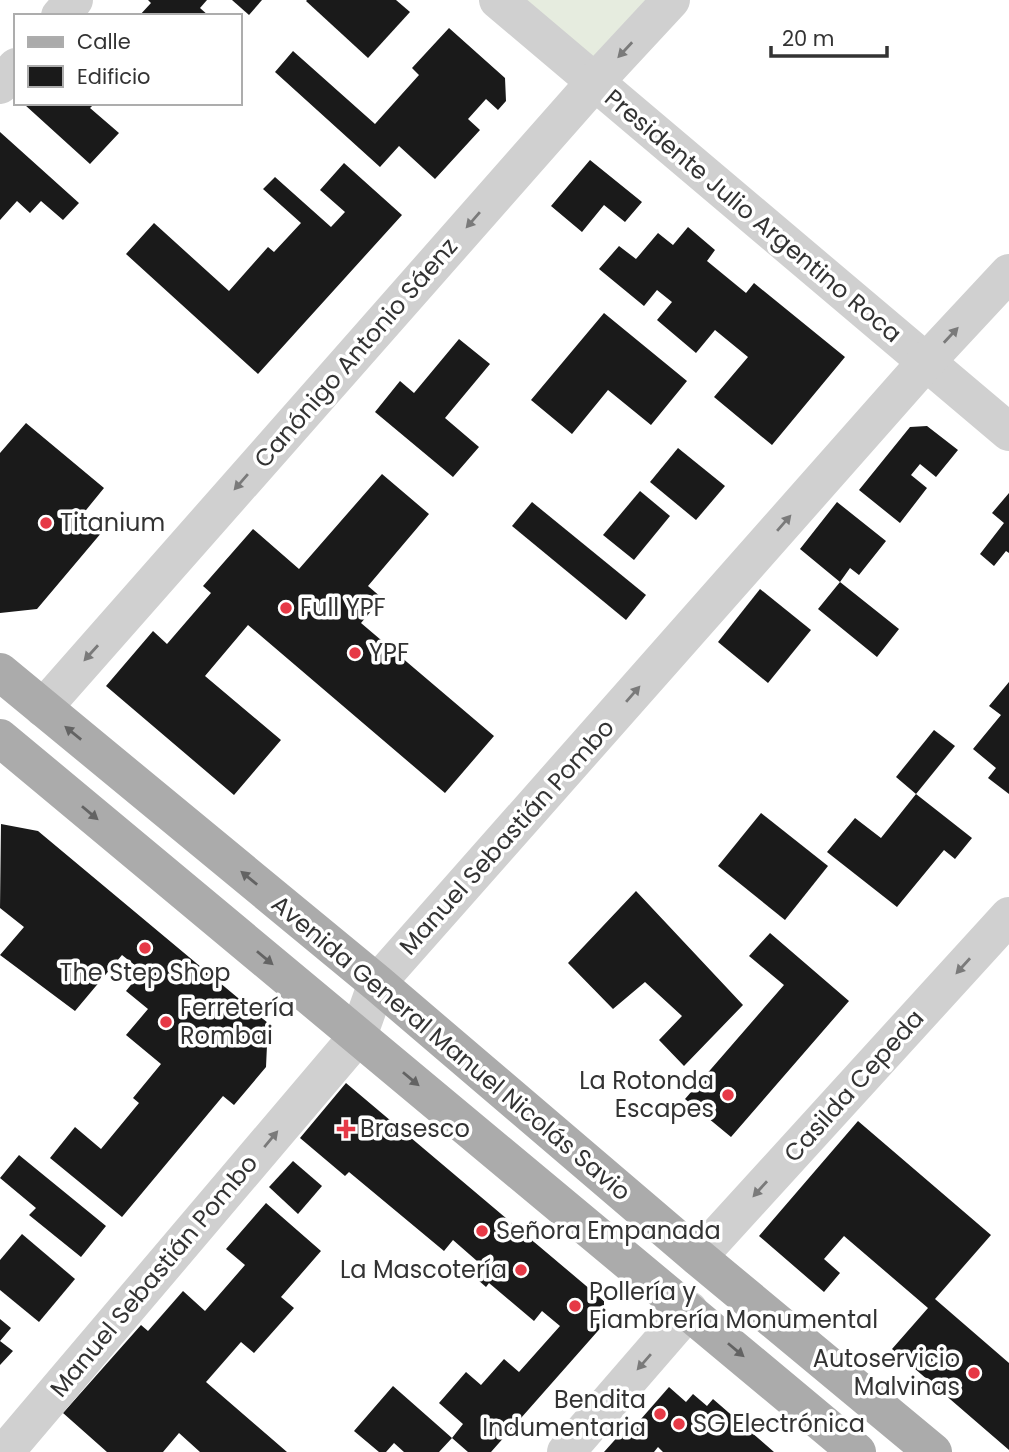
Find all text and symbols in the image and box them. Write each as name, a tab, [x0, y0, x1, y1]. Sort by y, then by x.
legend	[14, 14, 242, 105]
scale bar	[771, 14, 886, 58]
text: 20 m	[782, 24, 835, 53]
text: Calle	[77, 27, 131, 56]
one-way arrow	[617, 41, 633, 58]
text: Edificio	[77, 62, 151, 91]
street label: Presidente Julio Argentino Roca	[598, 81, 909, 350]
one-way arrow	[465, 211, 481, 229]
street label: Canónigo Antonio Sáenz	[246, 231, 465, 475]
one-way arrow	[943, 327, 959, 344]
one-way arrow	[234, 473, 250, 490]
place label: Titanium	[60, 506, 165, 539]
one-way arrow	[776, 514, 792, 532]
marker: Titanium	[38, 515, 54, 531]
place label: Full YPF	[300, 591, 386, 624]
marker: Full YPF	[278, 600, 294, 616]
place label: YPF	[369, 636, 409, 669]
one-way arrow	[83, 644, 99, 662]
marker: YPF	[347, 645, 363, 661]
one-way arrow	[625, 685, 641, 703]
street label: Manuel Sebastián Pombo	[392, 712, 622, 962]
one-way arrow	[65, 726, 82, 741]
one-way arrow	[81, 805, 99, 821]
one-way arrow	[240, 870, 258, 885]
street label: Avenida General Manuel Nicolás Savio	[265, 887, 638, 1208]
marker: The Step Shop	[137, 940, 153, 956]
one-way arrow	[256, 951, 274, 966]
place label: The Step Shop	[60, 956, 231, 989]
one-way arrow	[955, 957, 971, 975]
place label: Ferretería Rombai	[180, 991, 294, 1052]
street label: Casilda Cepeda	[776, 1002, 931, 1169]
marker: Ferretería Rombai	[158, 1014, 174, 1030]
place label: La Rotonda Escapes	[579, 1064, 714, 1125]
one-way arrow	[402, 1071, 419, 1086]
marker: La Rotonda Escapes	[720, 1087, 736, 1103]
place label: Brasesco	[360, 1112, 470, 1145]
marker: Brasesco	[338, 1121, 354, 1137]
one-way arrow	[263, 1130, 278, 1147]
street label: Manuel Sebastián Pombo	[42, 1148, 265, 1404]
one-way arrow	[753, 1180, 769, 1197]
place label: Señora Empanada	[496, 1214, 721, 1247]
marker: Señora Empanada	[474, 1223, 490, 1239]
place label: La Mascotería	[340, 1253, 507, 1286]
marker: La Mascotería	[513, 1262, 529, 1278]
place label: Pollería y Fiambrería Monumental	[589, 1275, 878, 1336]
marker: Pollería y Fiambrería Monumental	[567, 1298, 583, 1314]
one-way arrow	[728, 1342, 745, 1357]
place label: Autoservicio Malvinas	[813, 1342, 960, 1403]
one-way arrow	[637, 1353, 653, 1370]
marker: Autoservicio Malvinas	[966, 1365, 982, 1381]
place label: Bendita Indumentaria	[482, 1383, 646, 1444]
marker: Bendita Indumentaria	[652, 1406, 668, 1422]
place label: SG Electrónica	[693, 1407, 865, 1440]
marker: SG Electrónica	[671, 1416, 687, 1432]

